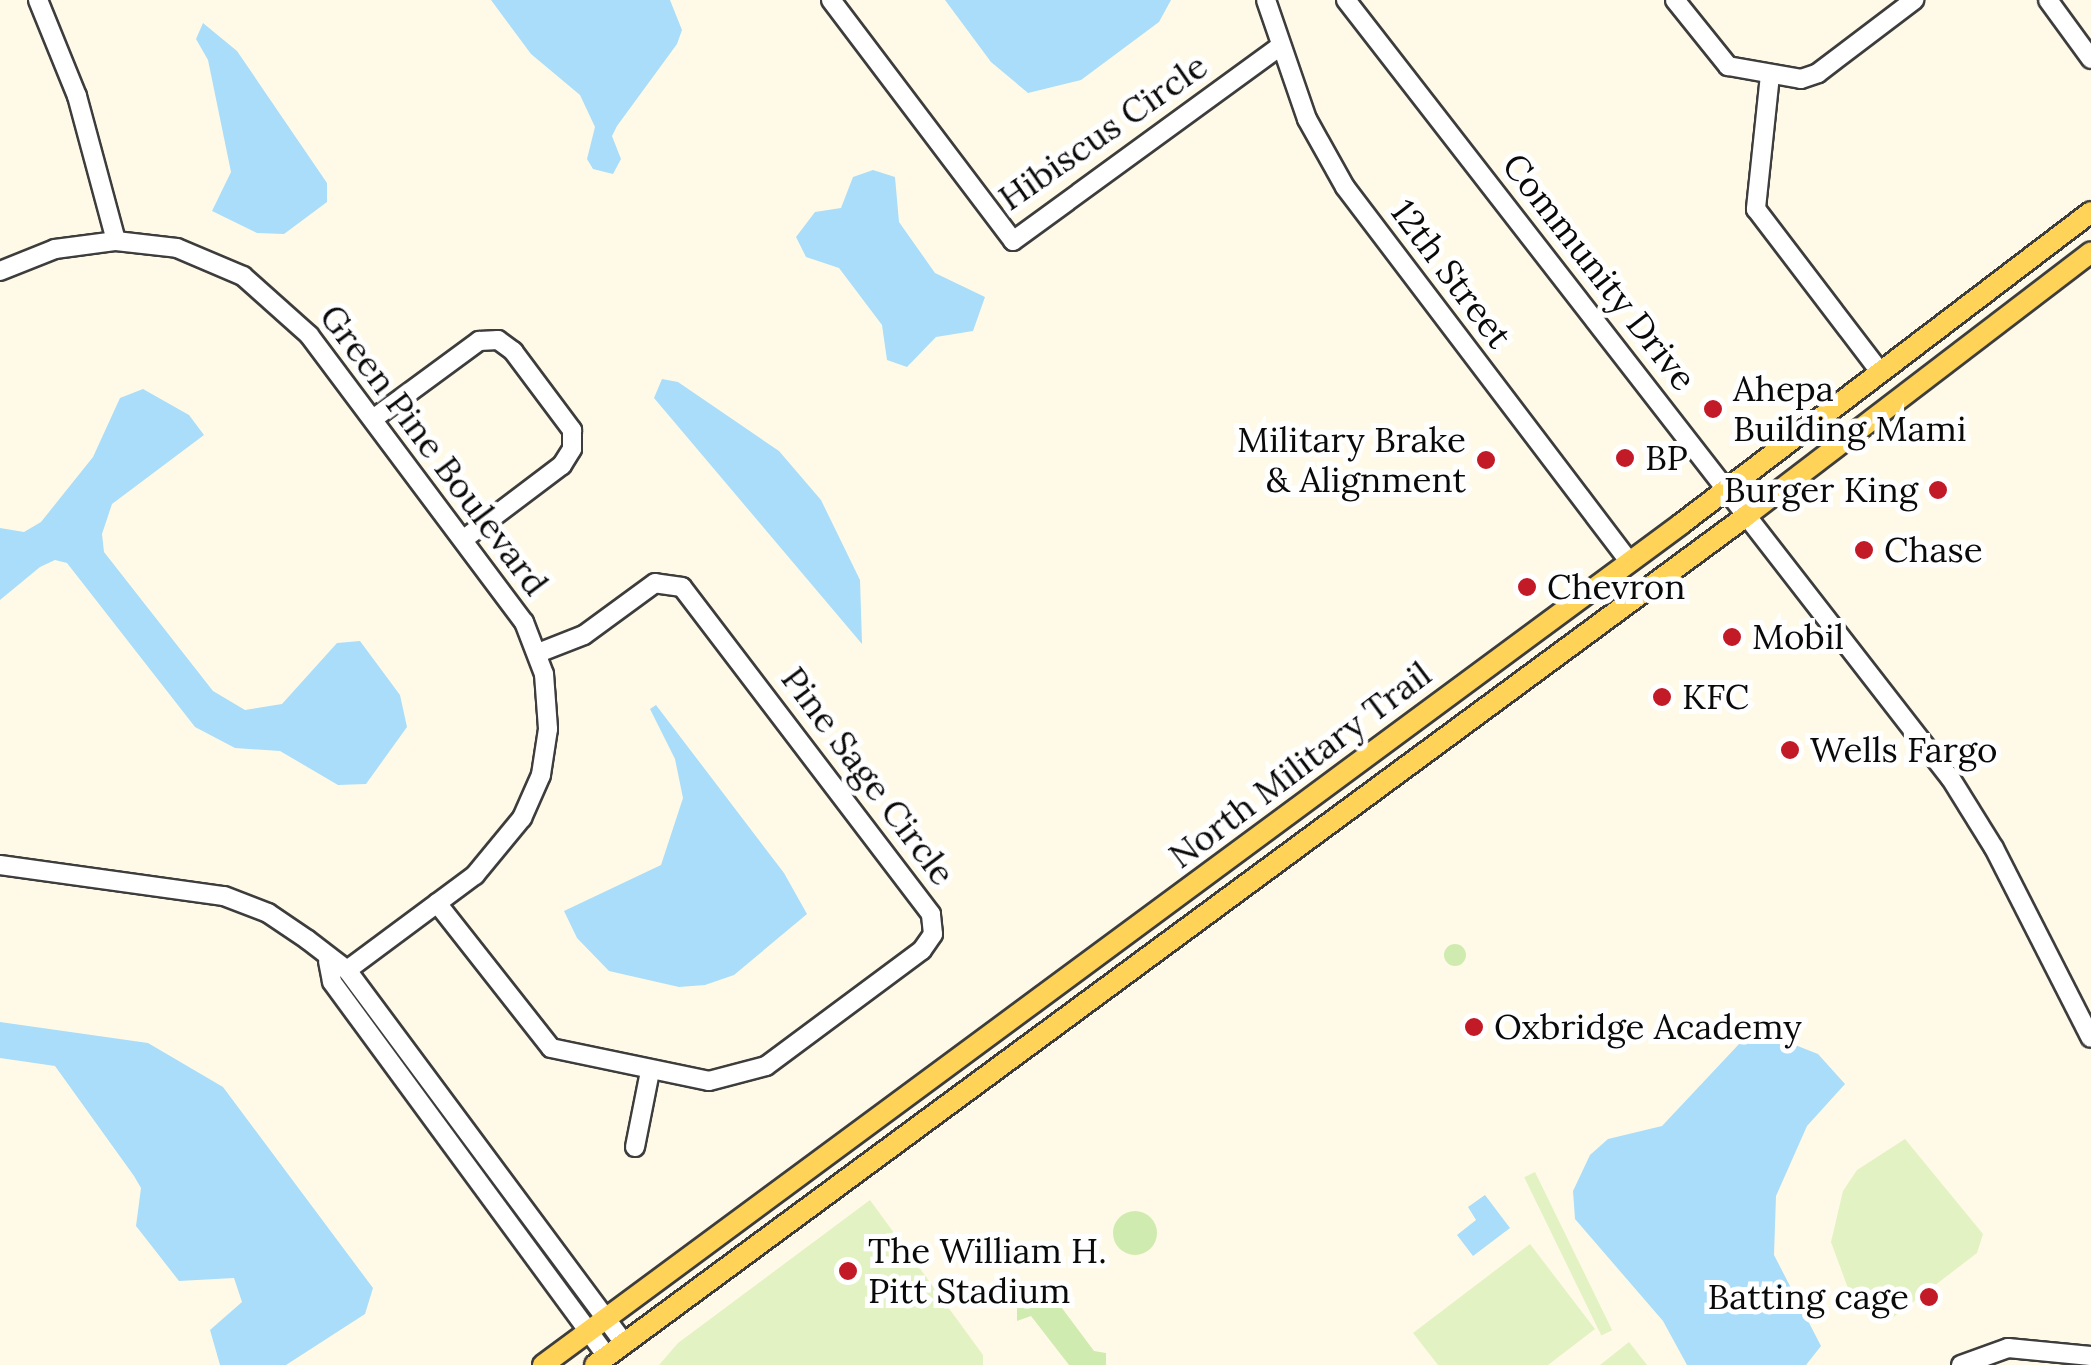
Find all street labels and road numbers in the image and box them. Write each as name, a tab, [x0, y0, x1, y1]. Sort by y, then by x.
street label: Hibiscus Circle	[991, 45, 1215, 219]
street label: Community Drive	[1494, 145, 1704, 399]
street label: 12th Street	[1382, 192, 1520, 356]
street label: Green Pine Boulevard	[311, 296, 557, 604]
street label: North Military Trail	[1161, 653, 1439, 877]
street label: Pine Sage Circle	[772, 659, 964, 893]

